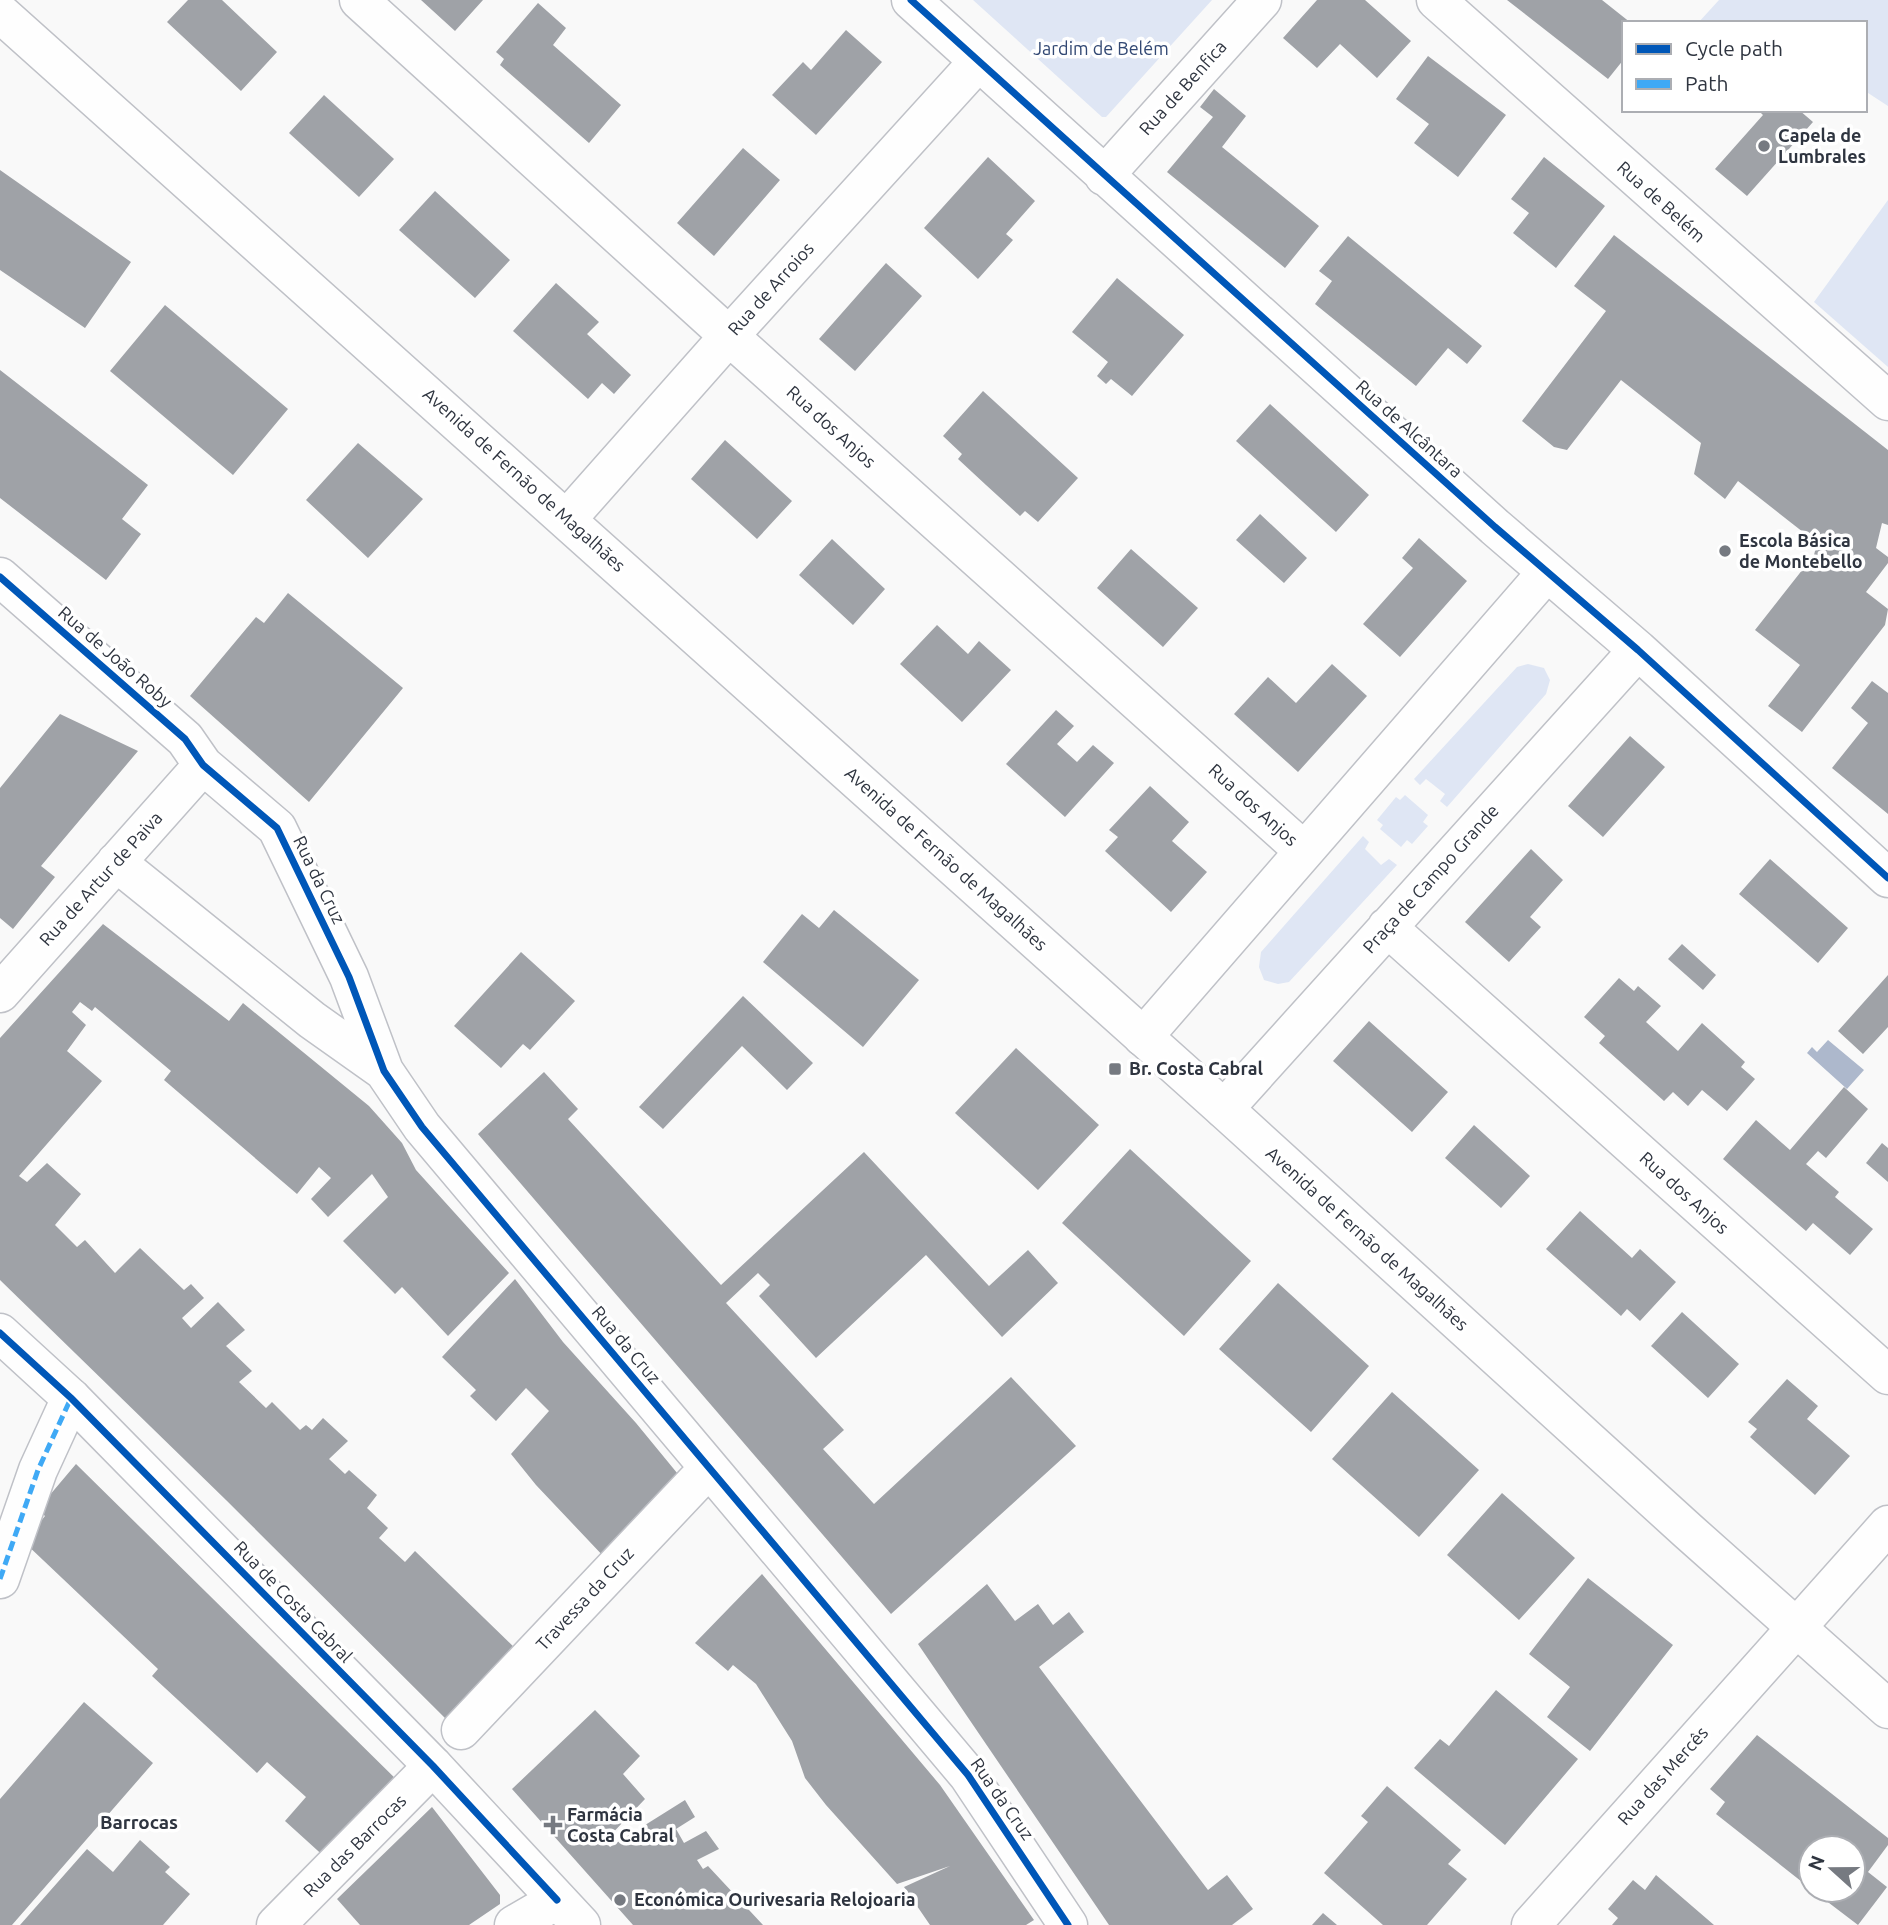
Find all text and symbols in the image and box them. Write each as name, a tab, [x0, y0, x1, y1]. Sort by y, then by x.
legend	[1622, 21, 1867, 112]
street label: Rua de Benfica	[1135, 36, 1230, 139]
text: Cycle path	[1685, 36, 1783, 60]
park label: Jardim de Belém	[1033, 38, 1169, 58]
text: Path	[1685, 71, 1728, 95]
place label: Capela de Lumbrales	[1778, 125, 1866, 166]
marker: Capela de Lumbrales	[1756, 138, 1772, 154]
street label: Rua de Belém	[1614, 157, 1710, 246]
street label: Rua de Arroios	[723, 238, 817, 339]
street label: Rua de Alcântara	[1352, 375, 1467, 481]
street label: Rua dos Anjos	[783, 381, 880, 471]
street label: Avenida de Fernão de Magalhães	[420, 383, 630, 575]
place label: Escola Básica de Montebello	[1739, 530, 1863, 571]
marker: Escola Básica de Montebello	[1717, 543, 1733, 559]
street label: Rua de João Roby	[55, 602, 177, 711]
street label: Rua dos Anjos	[1205, 759, 1302, 849]
street label: Avenida de Fernão de Magalhães	[842, 762, 1052, 954]
street label: Praça de Campo Grande	[1358, 800, 1502, 957]
street label: Rua de Artur de Paiva	[35, 807, 166, 949]
street label: Rua da Cruz	[290, 832, 350, 927]
place label: Br. Costa Cabral	[1129, 1058, 1263, 1078]
marker: Br. Costa Cabral	[1107, 1061, 1123, 1077]
street label: Avenida de Fernão de Magalhães	[1263, 1142, 1473, 1334]
street label: Rua dos Anjos	[1636, 1147, 1733, 1237]
street label: Rua da Cruz	[589, 1301, 665, 1387]
street label: Rua de Costa Cabral	[231, 1537, 357, 1666]
street label: Travessa da Cruz	[531, 1543, 637, 1654]
street label: Rua das Mercês	[1613, 1722, 1712, 1828]
street label: Rua da Cruz	[967, 1754, 1038, 1843]
street label: Rua das Barrocas	[299, 1790, 410, 1901]
place label: Farmácia Costa Cabral	[567, 1804, 674, 1845]
district label: Barrocas	[100, 1811, 178, 1833]
marker: Farmácia Costa Cabral	[545, 1817, 561, 1833]
north arrow	[1797, 1834, 1867, 1904]
text: N	[1803, 1852, 1829, 1873]
place label: Económica Ourivesaria Relojoaria	[634, 1889, 916, 1909]
marker: Económica Ourivesaria Relojoaria	[612, 1892, 628, 1908]

